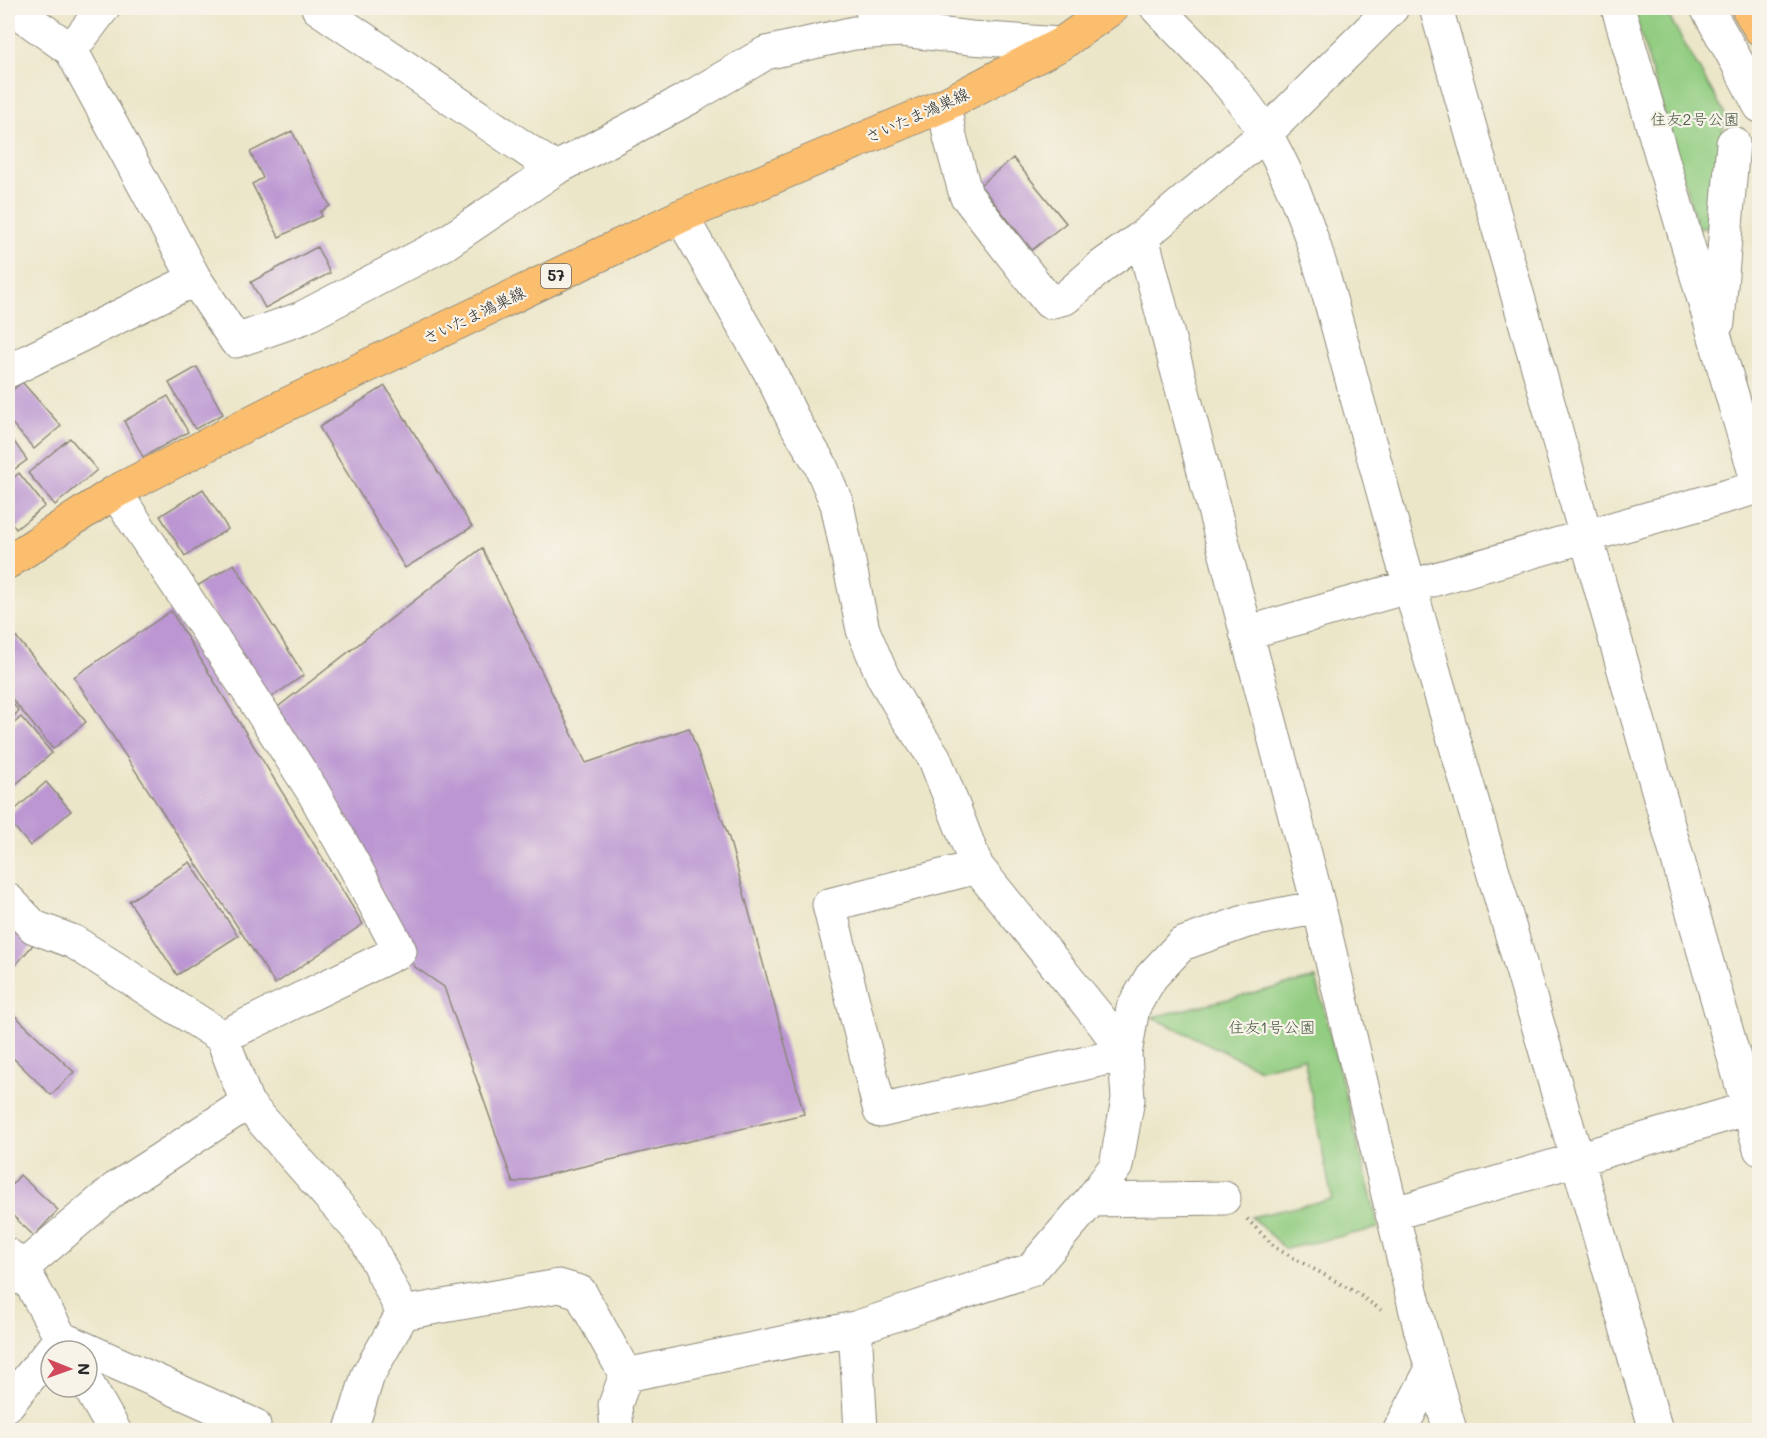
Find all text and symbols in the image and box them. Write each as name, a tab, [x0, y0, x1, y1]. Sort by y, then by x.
street label: さいたま鴻巣線	[862, 82, 972, 147]
park label: 住友2号公園	[1651, 108, 1739, 129]
road number: 57	[541, 264, 571, 288]
street label: さいたま鴻巣線	[419, 281, 528, 348]
park label: 住友1号公園	[1228, 1016, 1316, 1037]
north arrow	[39, 1339, 99, 1399]
text: N	[74, 1363, 95, 1376]

